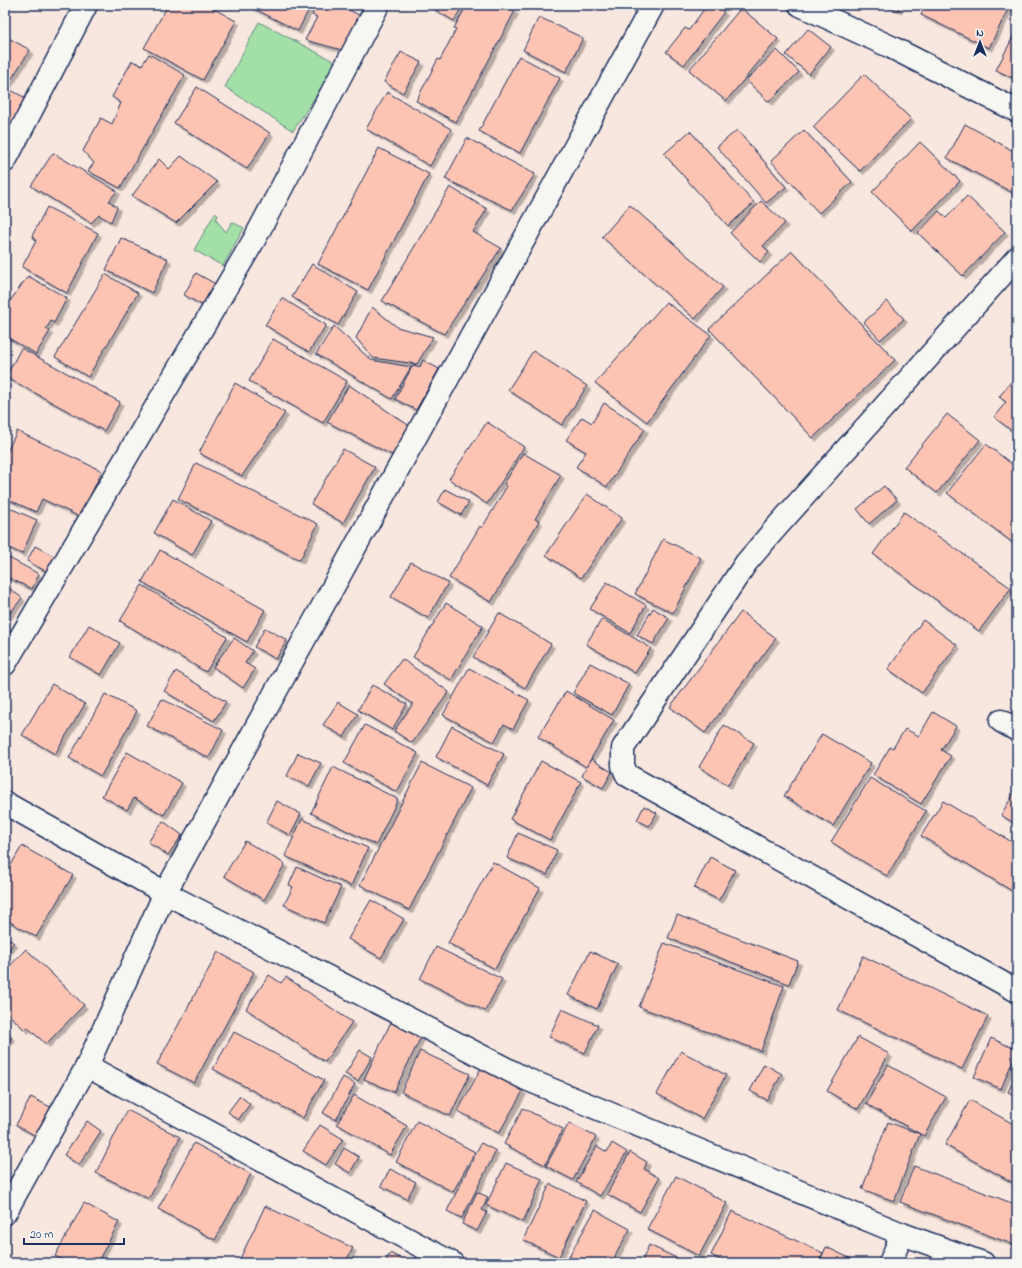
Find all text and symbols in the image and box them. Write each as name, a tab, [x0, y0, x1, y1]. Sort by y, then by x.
north arrow	[960, 22, 1000, 62]
text: N	[976, 25, 984, 41]
scale bar	[24, 1220, 124, 1246]
text: 20 m	[30, 1226, 53, 1244]

